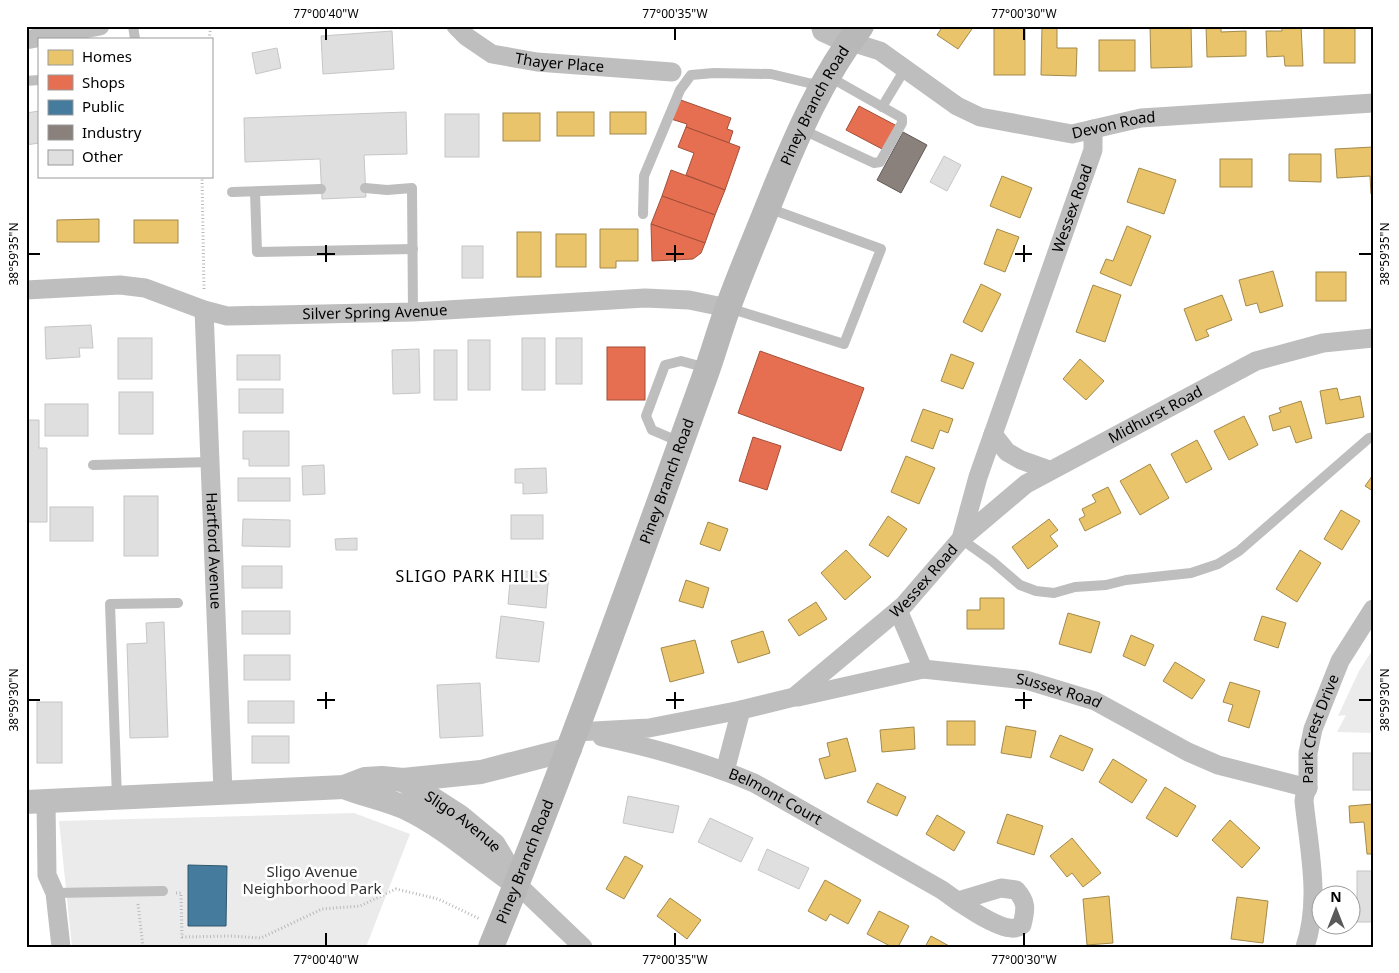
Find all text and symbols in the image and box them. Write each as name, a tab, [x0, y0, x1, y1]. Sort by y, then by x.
text: 77°00'40"W	[293, 5, 359, 22]
text: 77°00'35"W	[642, 5, 708, 22]
text: 77°00'30"W	[991, 5, 1057, 22]
legend	[38, 38, 212, 178]
street label: Piney Branch Road	[775, 42, 853, 168]
text: Homes	[82, 46, 132, 66]
street label: Thayer Place	[514, 47, 605, 76]
text: Shops	[82, 72, 125, 92]
text: Public	[82, 96, 125, 116]
street label: Devon Road	[1070, 106, 1156, 143]
text: Industry	[82, 122, 142, 142]
text: Other	[82, 146, 123, 166]
street label: Wessex Road	[1047, 161, 1096, 255]
text: 38°59'35"N	[5, 222, 22, 286]
text: 38°59'35"N	[1376, 222, 1393, 286]
street label: Silver Spring Avenue	[302, 299, 448, 323]
street label: Midhurst Road	[1104, 381, 1206, 447]
street label: Piney Branch Road	[634, 415, 698, 546]
street label: Hartford Avenue	[202, 492, 227, 610]
street label: Wessex Road	[885, 539, 961, 622]
district label: SLIGO PARK HILLS	[396, 565, 548, 587]
text: 38°59'30"N	[5, 668, 22, 732]
street label: Sussex Road	[1015, 668, 1106, 712]
text: 38°59'30"N	[1376, 668, 1393, 732]
street label: Park Crest Drive	[1297, 671, 1343, 784]
street label: Belmont Court	[726, 763, 827, 829]
street label: Sligo Avenue	[421, 786, 507, 855]
street label: Piney Branch Road	[491, 796, 558, 926]
park label: Sligo Avenue Neighborhood Park	[243, 861, 381, 898]
north arrow	[1312, 886, 1362, 936]
text: N	[1330, 887, 1342, 906]
text: 77°00'40"W	[293, 951, 359, 968]
text: 77°00'35"W	[642, 951, 708, 968]
text: 77°00'30"W	[991, 951, 1057, 968]

